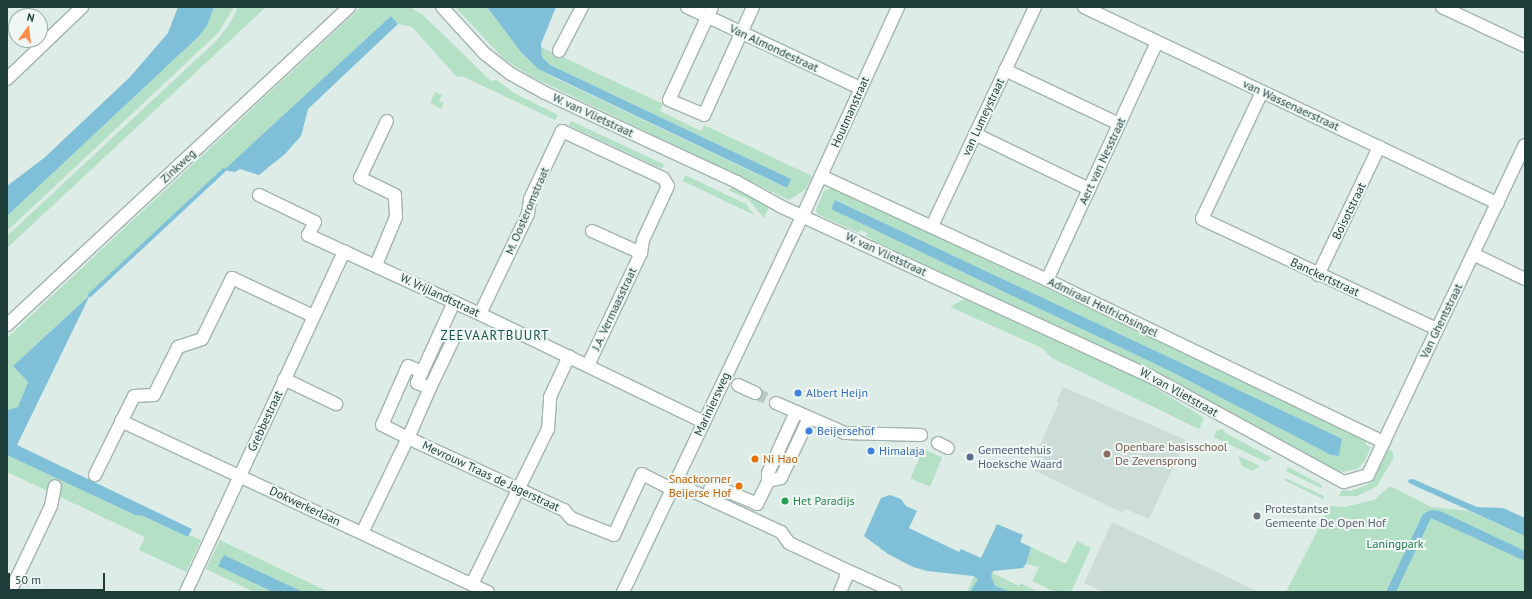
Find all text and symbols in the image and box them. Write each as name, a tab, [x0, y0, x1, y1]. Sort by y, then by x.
north arrow	[8, 8, 48, 48]
text: N	[25, 10, 36, 25]
street label: Van Almondestraat	[727, 21, 821, 75]
street label: Houtmanstraat	[828, 74, 872, 150]
street label: van Lumeystraat	[959, 76, 1007, 158]
street label: van Wassenaerstraat	[1240, 76, 1342, 134]
street label: W. van Vlietstraat	[550, 90, 636, 140]
street label: Aert van Nesstraat	[1075, 115, 1129, 207]
street label: Zinkweg	[157, 146, 199, 186]
street label: M. Oosteromstraat	[502, 165, 552, 257]
street label: Boisotstraat	[1329, 180, 1369, 242]
street label: W. van Vlietstraat	[843, 229, 929, 279]
street label: Banckertstraat	[1288, 255, 1362, 299]
street label: J.A. Vermaasstraat	[588, 265, 640, 353]
street label: W. Vrijlandtstraat	[397, 270, 483, 320]
street label: Admiraal Helfrichsingel	[1046, 274, 1160, 340]
street label: Van Ghentstraat	[1417, 281, 1465, 361]
district label: ZEEVAARTBUURT	[441, 328, 549, 344]
street label: W. van Vlietstraat	[1137, 364, 1221, 420]
street label: Mariniersweg	[691, 370, 733, 438]
place label: Albert Heijn	[806, 386, 868, 400]
street label: Grebbestraat	[245, 388, 285, 454]
marker: Albert Heijn	[793, 388, 803, 398]
place label: Beijersehof	[817, 424, 875, 438]
marker: Beijersehof	[804, 426, 814, 436]
street label: Mevrouw Traas de Jagerstraat	[420, 438, 562, 514]
place label: Openbare basisschool De Zevensprong	[1115, 440, 1227, 468]
place label: Gemeentehuis Hoeksche Waard	[978, 443, 1063, 471]
place label: Himalaja	[879, 444, 925, 458]
marker: Himalaja	[866, 446, 876, 456]
marker: Openbare basisschool De Zevensprong	[1102, 449, 1112, 459]
place label: Ni Hao	[763, 452, 798, 466]
marker: Gemeentehuis Hoeksche Waard	[965, 452, 975, 462]
marker: Ni Hao	[750, 454, 760, 464]
place label: Snackcorner Beijerse Hof	[669, 472, 731, 500]
marker: Snackcorner Beijerse Hof	[734, 481, 744, 491]
street label: Dokwerkerlaan	[267, 483, 343, 529]
place label: Het Paradijs	[793, 494, 855, 508]
marker: Het Paradijs	[780, 496, 790, 506]
place label: Protestantse Gemeente De Open Hof	[1265, 502, 1386, 530]
marker: Protestantse Gemeente De Open Hof	[1252, 511, 1262, 521]
park label: Laningpark	[1367, 537, 1423, 551]
scale bar	[10, 565, 107, 591]
text: 50 m	[15, 572, 41, 587]

